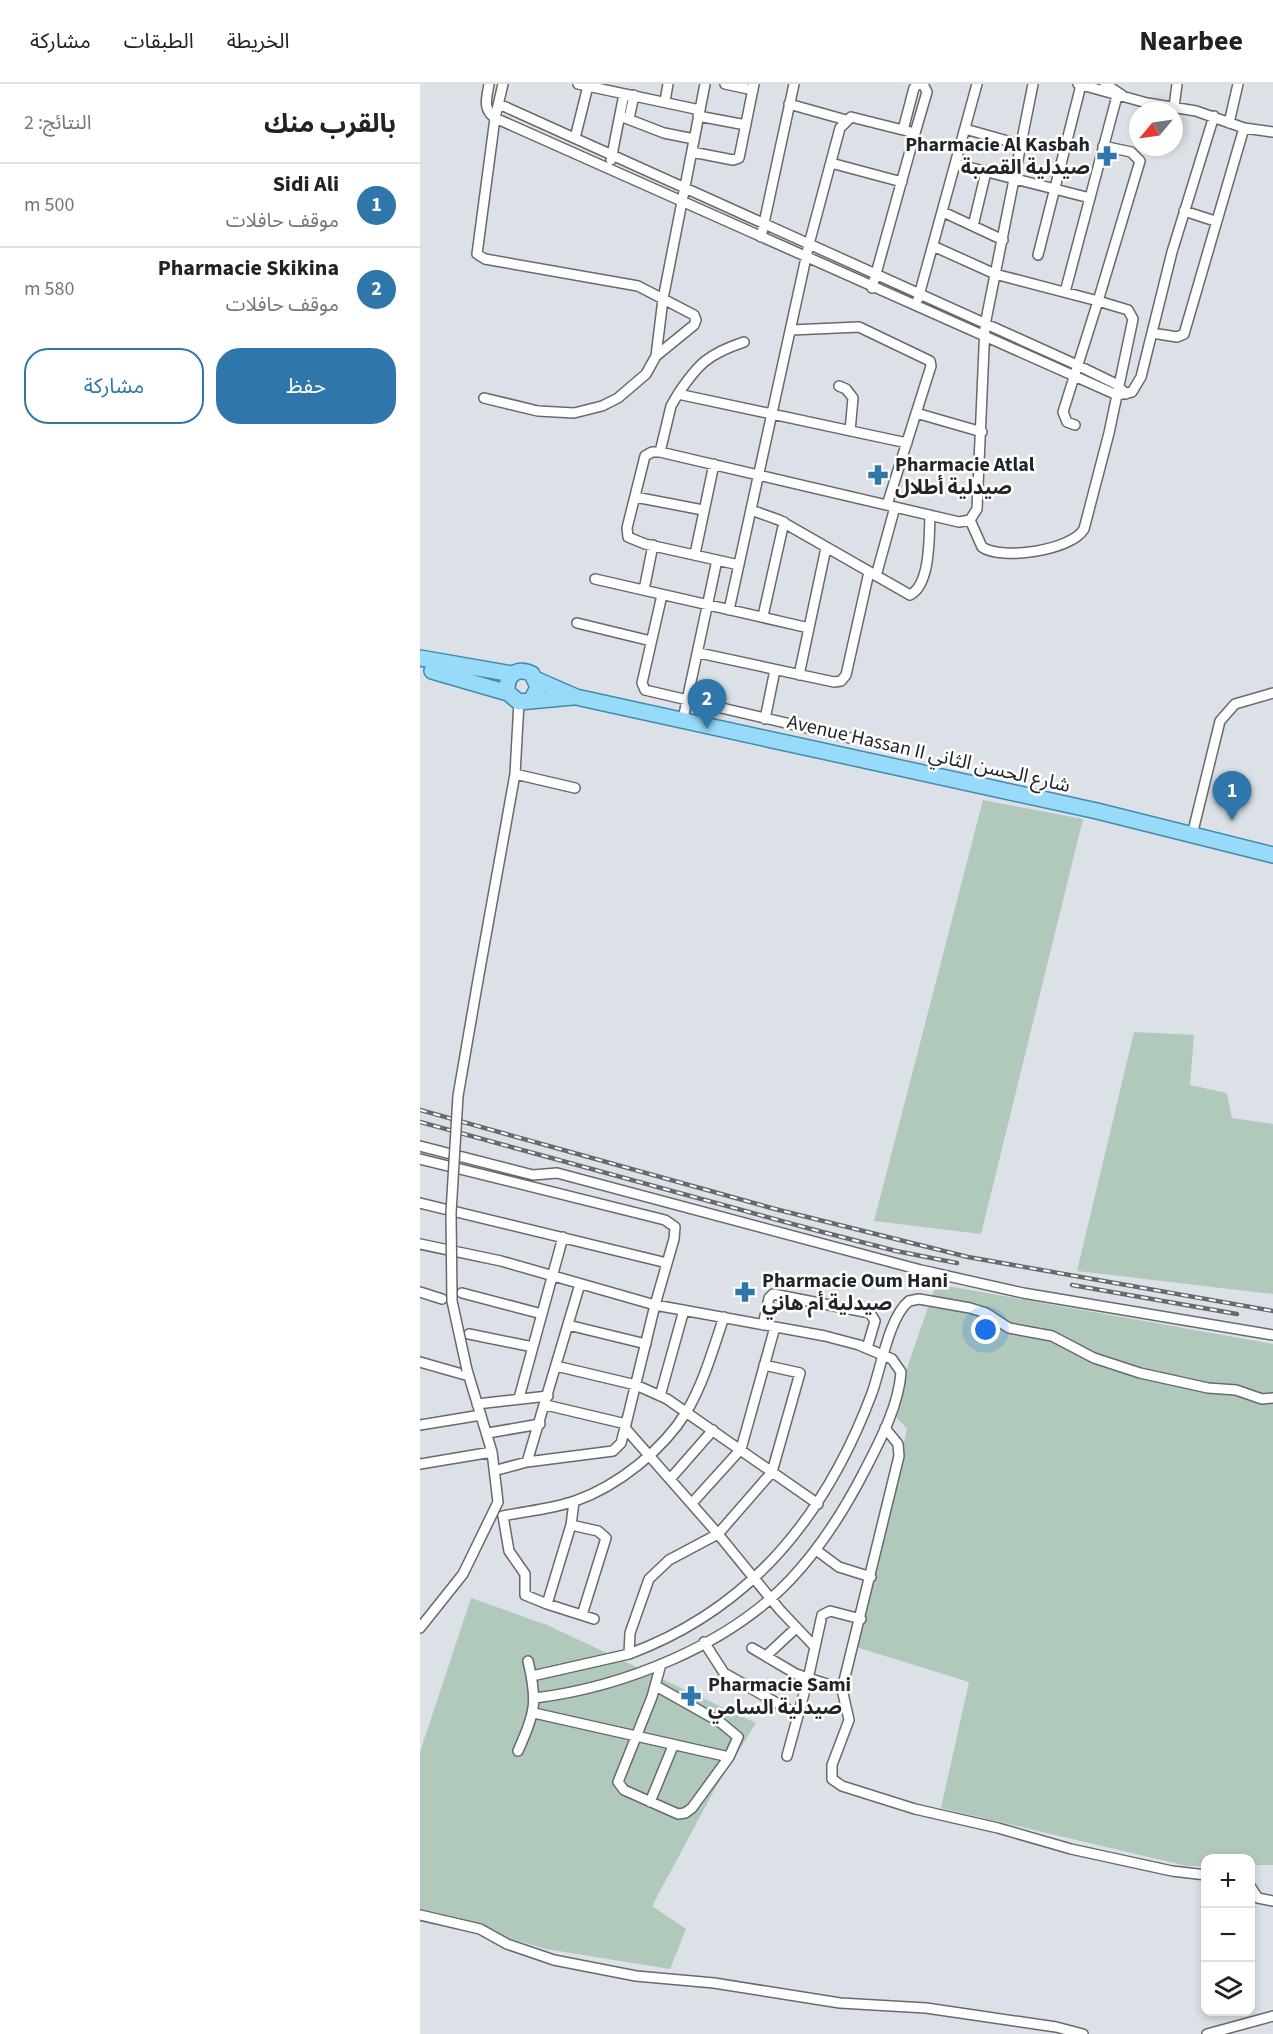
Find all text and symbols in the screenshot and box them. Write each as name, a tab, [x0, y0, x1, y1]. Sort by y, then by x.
text: Nearbee	[1139, 21, 1243, 61]
text: مشاركة	[30, 26, 91, 56]
text: الطبقات	[124, 26, 194, 56]
text: الخريطة	[227, 26, 290, 56]
north arrow	[1129, 102, 1183, 156]
text: بالقرب منك	[264, 105, 396, 142]
text: النتائج: 2	[24, 109, 91, 137]
place label: Pharmacie Al Kasbah صيدلية القصبة	[905, 131, 1090, 182]
pharmacy icon: Pharmacie Al Kasbah صيدلية القصبة	[1095, 144, 1119, 168]
text: Sidi Ali	[273, 168, 339, 200]
text: 500 m	[24, 191, 74, 219]
text: 1	[371, 191, 382, 219]
text: موقف حافلات	[226, 207, 339, 235]
text: Pharmacie Skikina	[158, 252, 339, 284]
text: 580 m	[24, 275, 74, 303]
text: 2	[371, 275, 382, 303]
text: موقف حافلات	[226, 291, 339, 319]
button: مشاركة	[24, 348, 204, 424]
button: حفظ	[216, 348, 396, 424]
place label: Pharmacie Atlal صيدلية أطلال	[895, 451, 1035, 502]
pharmacy icon: Pharmacie Atlal صيدلية أطلال	[866, 463, 890, 487]
pin: 2	[688, 680, 726, 729]
street label: Avenue Hassan II شارع الحسن الثاني	[784, 708, 1073, 801]
pin: 1	[1212, 772, 1252, 821]
place label: Pharmacie Oum Hani صيدلية أم هاني	[762, 1267, 948, 1320]
pharmacy icon: Pharmacie Oum Hani صيدلية أم هاني	[733, 1280, 757, 1304]
your location	[971, 1315, 1000, 1344]
place label: Pharmacie Sami صيدلية السامي	[708, 1671, 851, 1724]
pharmacy icon: Pharmacie Sami صيدلية السامي	[679, 1684, 703, 1708]
map controls	[1201, 1854, 1255, 2016]
button: +	[1201, 1854, 1255, 1908]
button: −	[1201, 1908, 1255, 1962]
button: layers	[1201, 1962, 1255, 2016]

